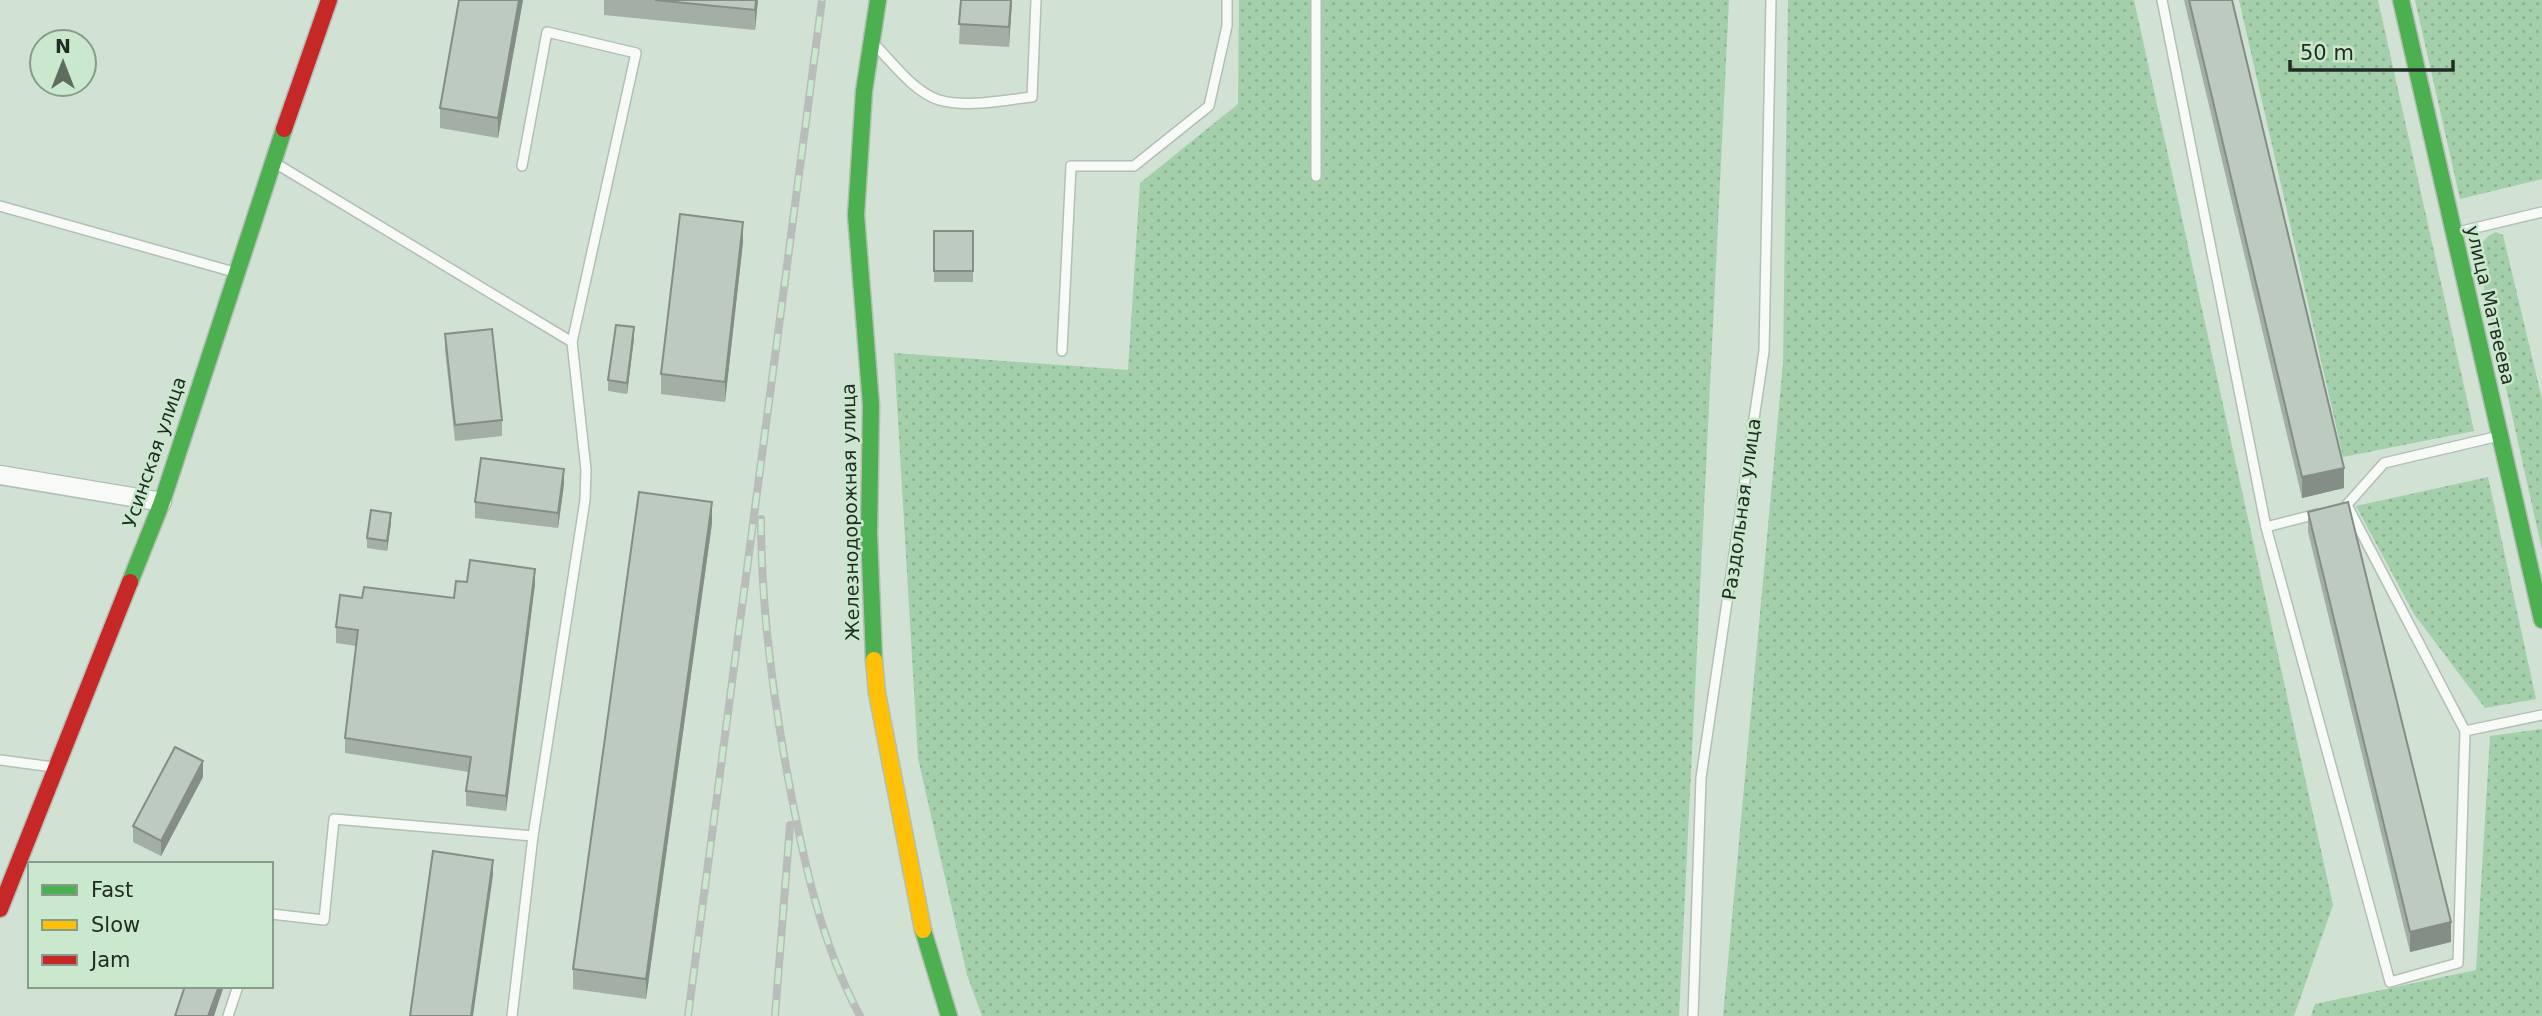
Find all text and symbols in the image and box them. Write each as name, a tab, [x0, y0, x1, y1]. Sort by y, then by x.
north arrow	[28, 28, 98, 98]
scale bar	[2290, 28, 2453, 72]
text: N	[55, 35, 71, 57]
text: 50 m	[2300, 41, 2354, 65]
street label: улица Матвеева	[2462, 223, 2520, 387]
street label: Усинская улица	[118, 374, 190, 530]
street label: Железнодорожная улица	[837, 383, 863, 641]
street label: Раздольная улица	[1717, 417, 1765, 601]
legend	[28, 862, 273, 988]
text: Fast	[91, 878, 133, 902]
text: Slow	[91, 913, 140, 937]
text: Jam	[89, 948, 131, 972]

